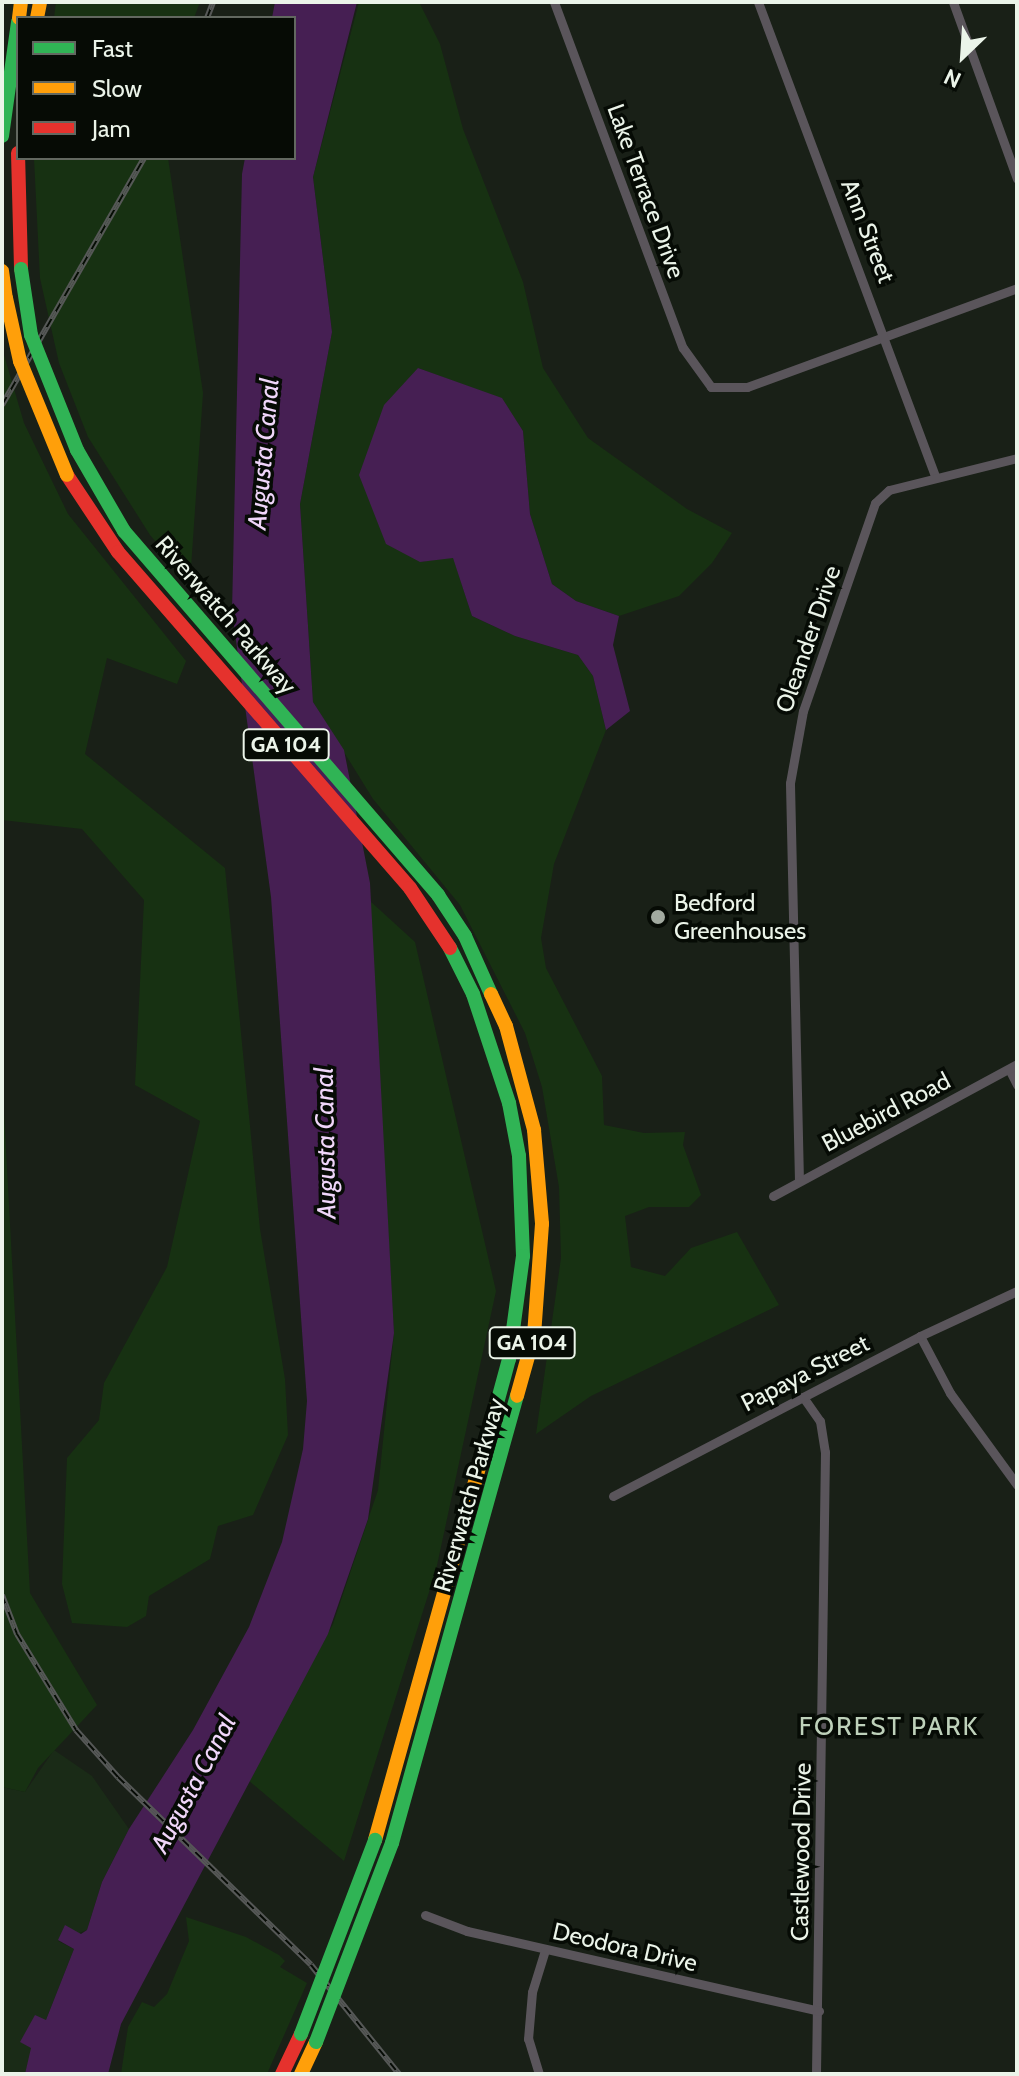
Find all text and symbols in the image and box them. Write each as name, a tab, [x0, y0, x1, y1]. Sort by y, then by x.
legend	[16, 16, 296, 160]
north arrow	[923, 16, 1003, 96]
text: Fast	[92, 34, 133, 63]
text: N	[940, 63, 965, 94]
text: Slow	[92, 74, 142, 103]
street label: Lake Terrace Drive	[601, 100, 691, 282]
text: Jam	[92, 114, 130, 143]
street label: Ann Street	[835, 175, 901, 287]
water label: Augusta Canal	[242, 377, 286, 531]
street label: Riverwatch Parkway	[149, 530, 303, 700]
street label: Oleander Drive	[769, 562, 847, 716]
road number: GA 104	[242, 727, 330, 763]
place label: Bedford Greenhouses	[674, 889, 806, 945]
marker: Bedford Greenhouses	[649, 908, 667, 926]
street label: Bluebird Road	[817, 1066, 955, 1158]
water label: Augusta Canal	[309, 1067, 343, 1219]
road number: GA 104	[488, 1325, 576, 1361]
street label: Papaya Street	[736, 1328, 874, 1418]
street label: Riverwatch Parkway	[428, 1395, 510, 1595]
water label: Augusta Canal	[145, 1710, 243, 1858]
district label: FOREST PARK	[799, 1711, 979, 1743]
street label: Castlewood Drive	[785, 1763, 817, 1941]
street label: Deodora Drive	[550, 1916, 700, 1978]

